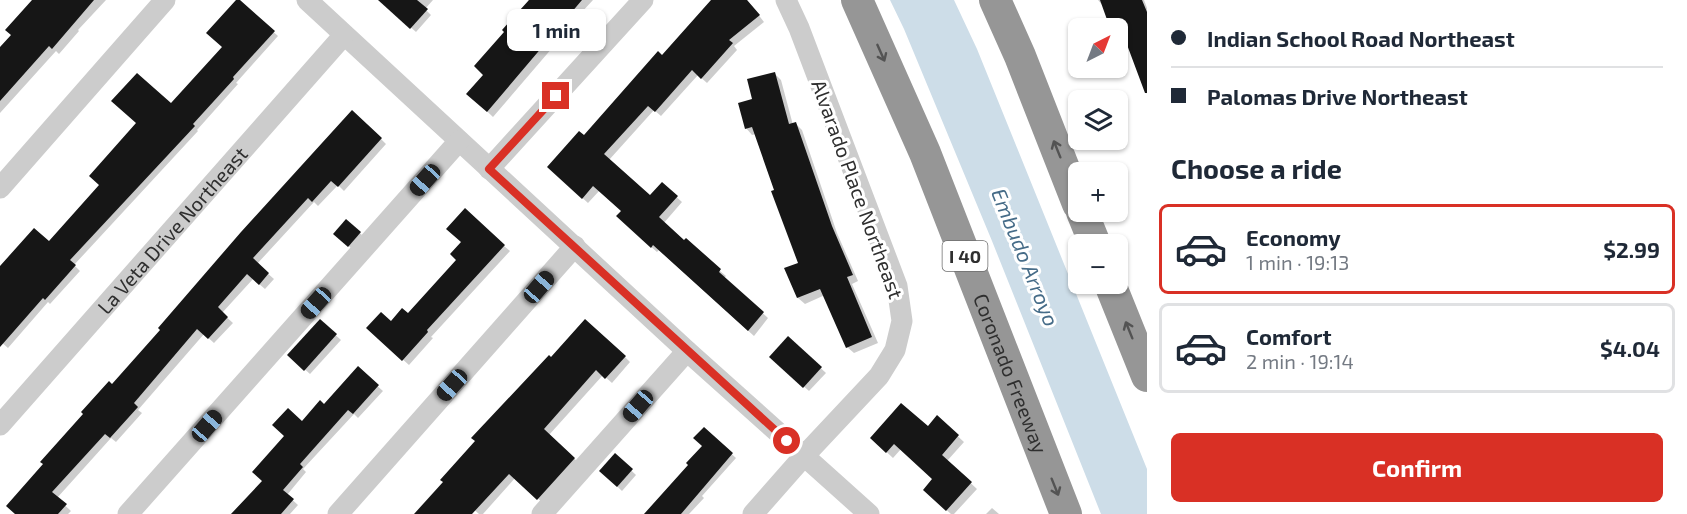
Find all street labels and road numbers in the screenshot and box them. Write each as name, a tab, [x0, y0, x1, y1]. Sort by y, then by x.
street label: Alvarado Place Northeast	[807, 76, 909, 302]
street label: La Veta Drive Northeast	[92, 141, 252, 318]
road number: I 40	[942, 241, 988, 271]
street label: Coronado Freeway	[969, 290, 1053, 457]

